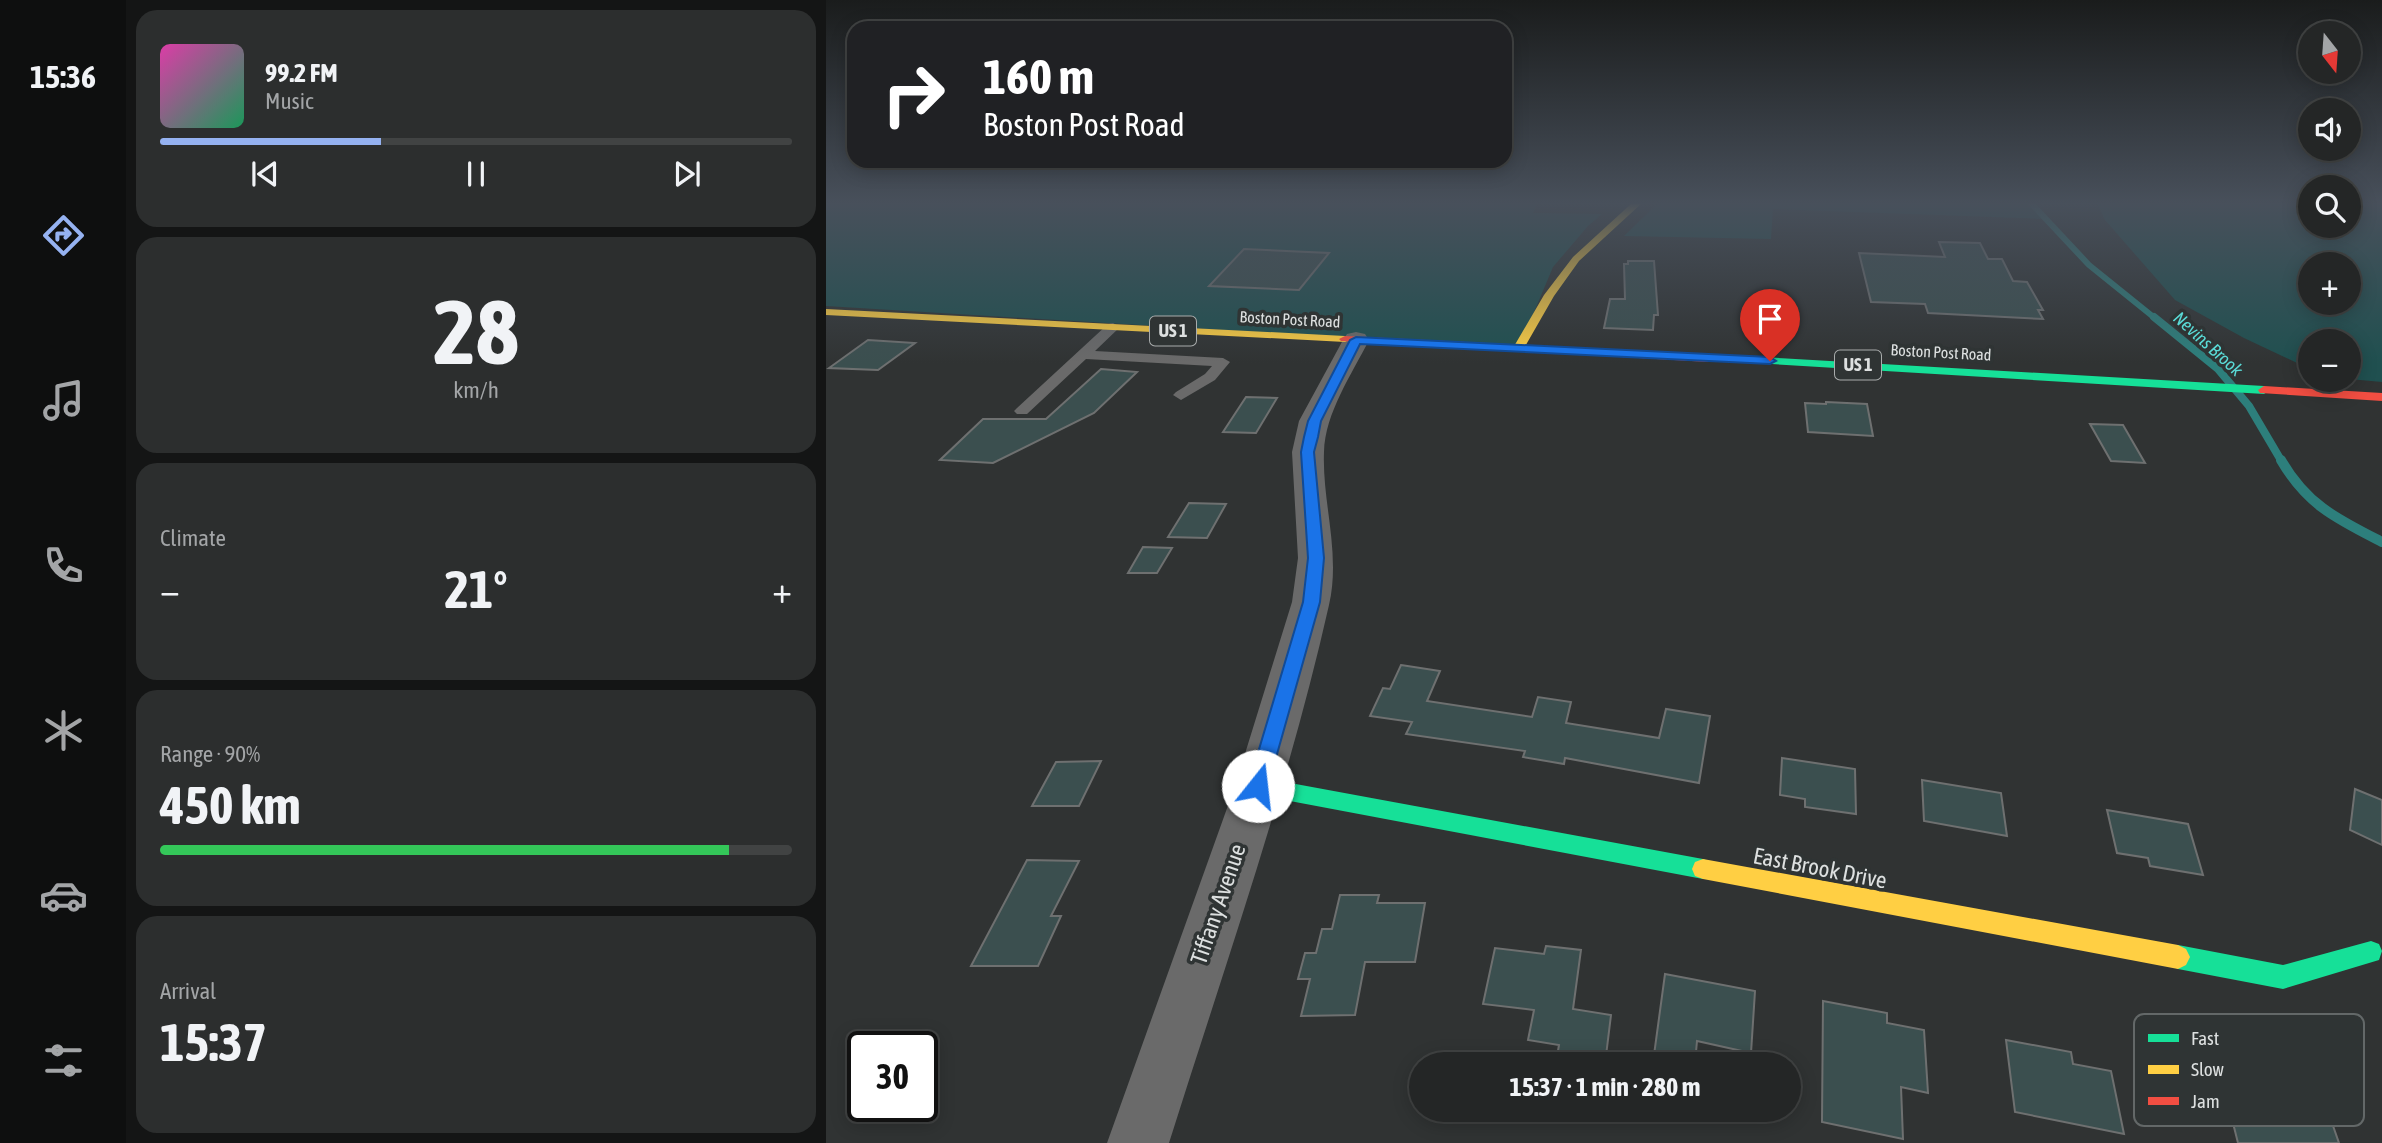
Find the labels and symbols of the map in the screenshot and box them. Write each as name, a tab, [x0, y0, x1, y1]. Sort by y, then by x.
north arrow	[2298, 21, 2361, 84]
pin	[1740, 289, 1800, 361]
street label: Boston Post Road	[1239, 307, 1341, 331]
water label: Nevins Brook	[2169, 307, 2248, 381]
road number: US 1	[1150, 316, 1196, 346]
street label: Boston Post Road	[1890, 340, 1992, 364]
road number: US 1	[1835, 351, 1881, 380]
position arrow	[1221, 749, 1295, 823]
street label: Tiffany Avenue	[1185, 840, 1251, 968]
street label: East Brook Drive	[1751, 842, 1889, 894]
legend	[2134, 1014, 2364, 1126]
text: Fast	[2191, 1027, 2219, 1049]
speed limit sign: 30	[847, 1031, 938, 1122]
text: Slow	[2191, 1058, 2225, 1080]
text: Jam	[2191, 1090, 2220, 1112]

